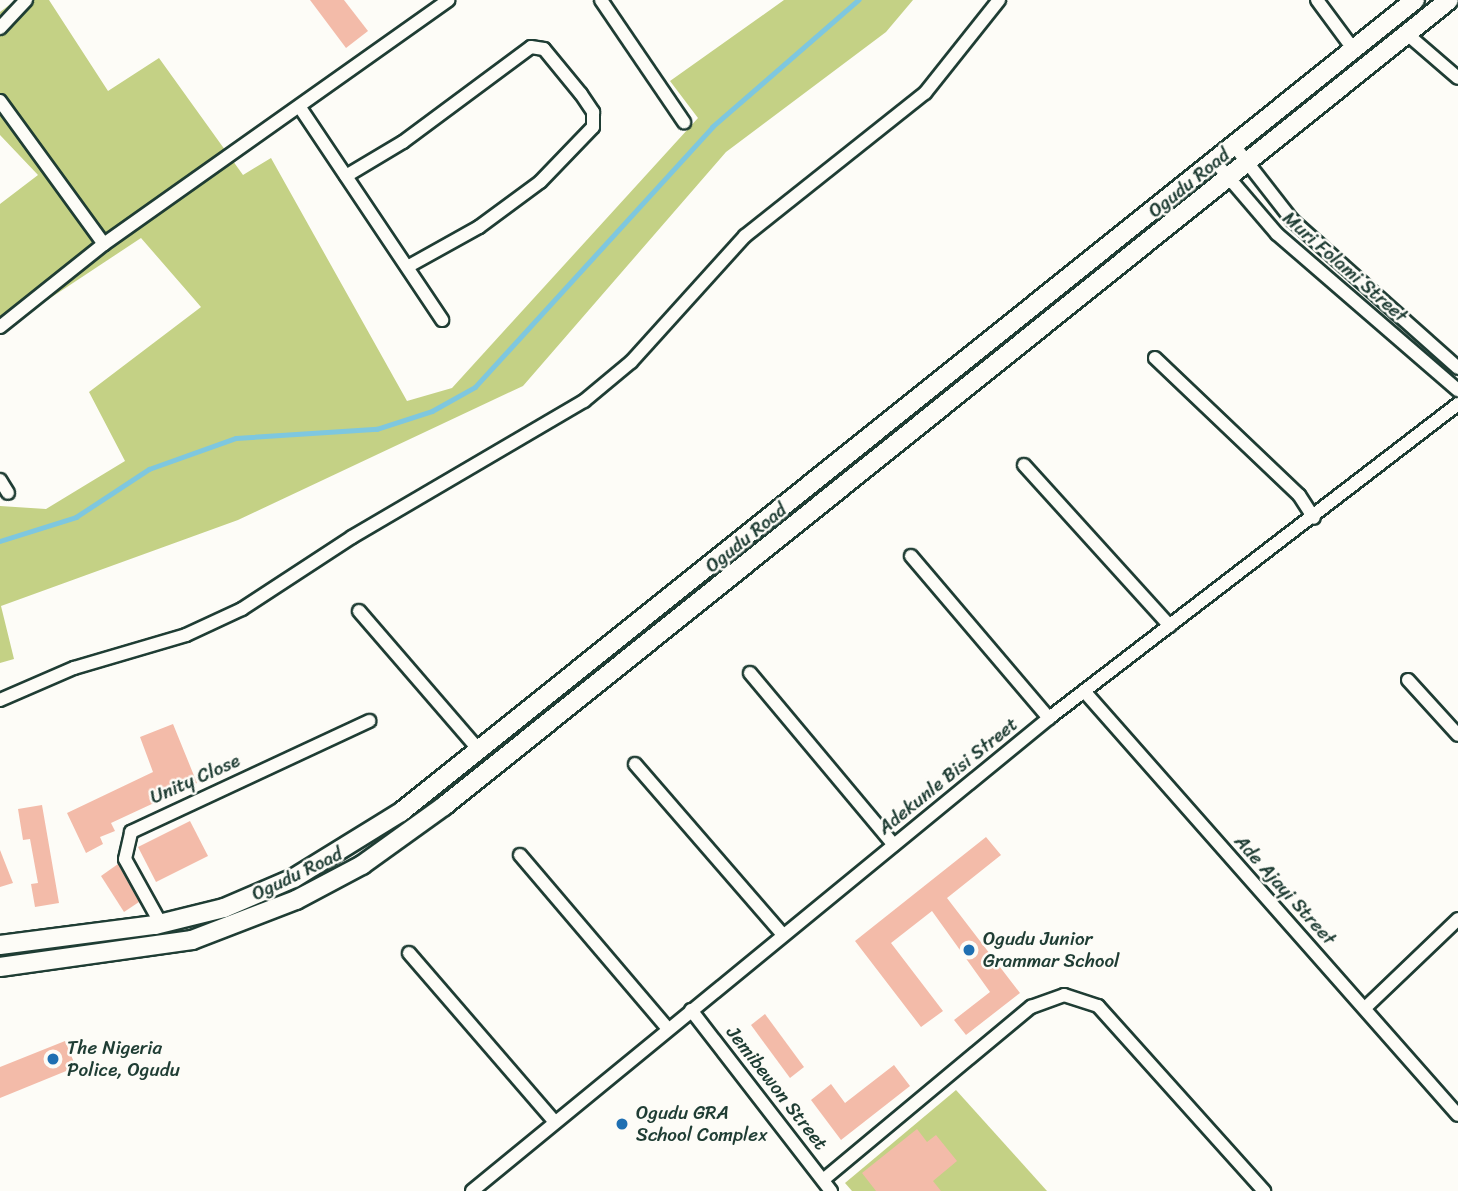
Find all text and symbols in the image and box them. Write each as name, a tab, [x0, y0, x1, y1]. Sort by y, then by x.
street label: Ogudu Road	[1144, 143, 1234, 223]
street label: Muri Folami Street	[1278, 206, 1412, 328]
street label: Ogudu Road	[701, 498, 791, 578]
street label: Adekunle Bisi Street	[873, 712, 1023, 840]
street label: Unity Close	[146, 749, 244, 809]
street label: Ade Ajayi Street	[1229, 830, 1341, 950]
street label: Ogudu Road	[248, 842, 346, 906]
place label: Ogudu Junior Grammar School	[983, 928, 1120, 972]
marker: Ogudu Junior Grammar School	[961, 942, 977, 958]
street label: Jemibewon Street	[722, 1021, 832, 1155]
place label: The Nigeria Police, Ogudu	[67, 1037, 180, 1081]
marker: The Nigeria Police, Ogudu	[45, 1051, 61, 1067]
place label: Ogudu GRA School Complex	[636, 1102, 768, 1146]
marker: Ogudu GRA School Complex	[614, 1116, 630, 1132]

